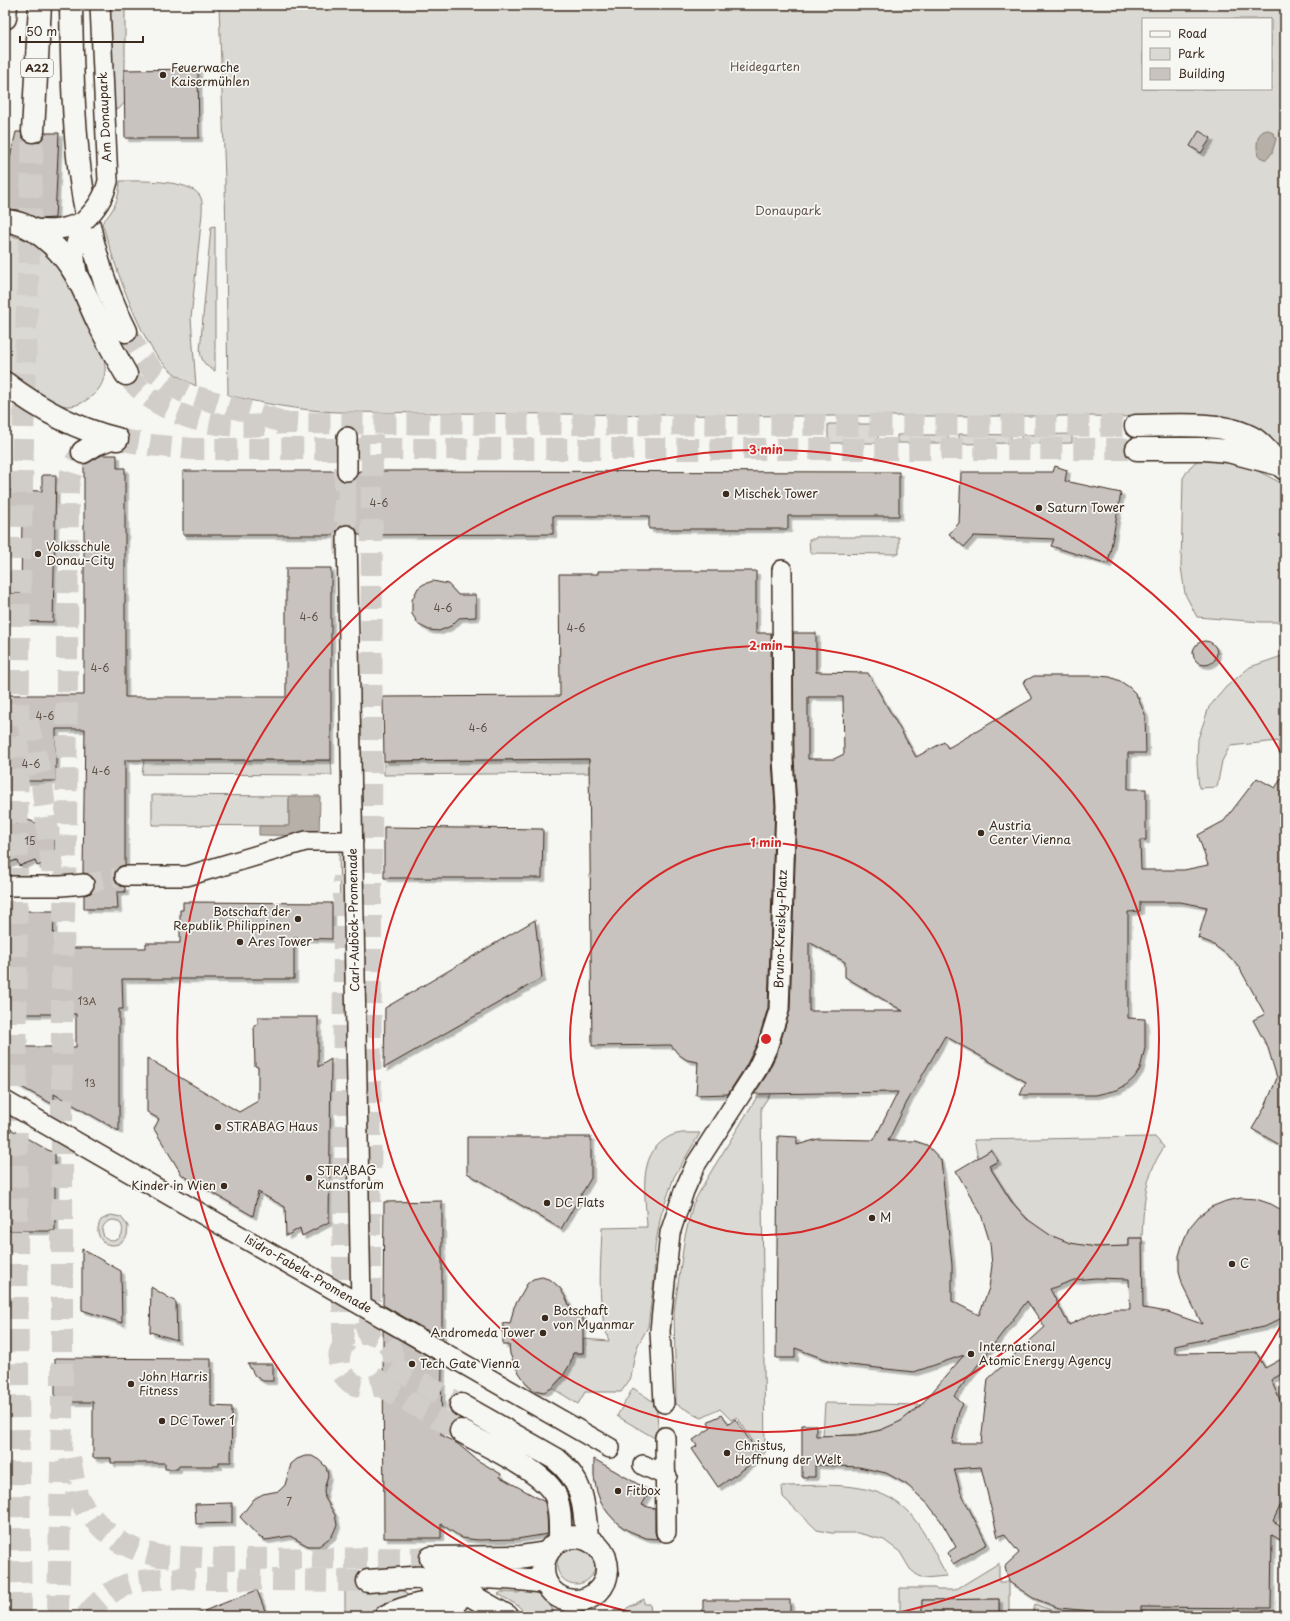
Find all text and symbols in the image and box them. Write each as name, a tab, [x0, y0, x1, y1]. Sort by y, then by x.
scale bar	[20, 18, 143, 44]
legend	[1142, 18, 1272, 90]
text: 50 m	[26, 22, 57, 40]
text: Road	[1178, 24, 1207, 42]
text: Park	[1178, 44, 1205, 62]
park label: Heidegarten	[730, 57, 800, 75]
place label: Feuerwache Kaisermühlen	[171, 58, 250, 90]
road number: A22	[21, 59, 53, 77]
text: Building	[1178, 64, 1225, 82]
marker: Feuerwache Kaisermühlen	[158, 70, 168, 80]
street label: Am Donaupark	[93, 71, 115, 163]
park label: Donaupark	[755, 201, 821, 219]
text: 3 min	[749, 440, 783, 458]
place label: Mischek Tower	[734, 484, 818, 502]
marker: Mischek Tower	[721, 489, 731, 499]
house number: 4-6	[370, 495, 388, 510]
place label: Saturn Tower	[1047, 498, 1125, 516]
marker: Saturn Tower	[1034, 503, 1044, 513]
place label: Volksschule Donau-City	[46, 537, 115, 569]
marker: Volksschule Donau-City	[33, 549, 43, 559]
house number: 4-6	[434, 600, 452, 615]
house number: 4-6	[300, 609, 318, 624]
house number: 4-6	[567, 620, 585, 635]
text: 2 min	[749, 636, 783, 654]
house number: 4-6	[91, 660, 109, 675]
house number: 4-6	[36, 708, 54, 723]
house number: 4-6	[469, 720, 487, 735]
house number: 4-6	[22, 756, 40, 771]
house number: 4-6	[92, 763, 110, 778]
place label: Austria Center Vienna	[989, 816, 1071, 848]
marker: Austria Center Vienna	[976, 828, 986, 838]
house number: 15	[25, 833, 35, 848]
text: 1 min	[750, 833, 782, 851]
street label: Carl-Auböck-Promenade	[343, 848, 363, 992]
street label: Bruno-Kreisky-Platz	[769, 869, 791, 989]
place label: Botschaft der Republik Philippinen	[173, 902, 291, 934]
marker: Botschaft der Republik Philippinen	[293, 914, 303, 924]
place label: Ares Tower	[248, 932, 312, 950]
marker: Ares Tower	[235, 937, 245, 947]
house number: 13A	[78, 993, 97, 1008]
centre of rings	[759, 1032, 773, 1046]
house number: 13	[84, 1075, 96, 1090]
place label: STRABAG Haus	[226, 1117, 318, 1135]
marker: STRABAG Haus	[213, 1122, 223, 1132]
place label: STRABAG Kunstforum	[317, 1161, 384, 1193]
marker: STRABAG Kunstforum	[304, 1173, 314, 1183]
place label: Kinder in Wien	[131, 1176, 216, 1194]
marker: Kinder in Wien	[219, 1181, 229, 1191]
place label: DC Flats	[555, 1193, 605, 1211]
marker: DC Flats	[542, 1198, 552, 1208]
place label: M	[880, 1208, 891, 1226]
marker: M	[867, 1213, 877, 1223]
street label: Isidro-Fabela-Promenade	[242, 1229, 375, 1317]
place label: C	[1240, 1254, 1249, 1272]
marker: C	[1227, 1259, 1237, 1269]
place label: Botschaft von Myanmar	[553, 1301, 635, 1333]
marker: Botschaft von Myanmar	[540, 1313, 550, 1323]
place label: Andromeda Tower	[431, 1323, 535, 1341]
marker: Andromeda Tower	[538, 1328, 548, 1338]
place label: International Atomic Energy Agency	[979, 1337, 1111, 1369]
marker: International Atomic Energy Agency	[966, 1349, 976, 1359]
place label: Tech Gate Vienna	[420, 1354, 520, 1372]
marker: Tech Gate Vienna	[407, 1359, 417, 1369]
place label: John Harris Fitness	[139, 1367, 208, 1399]
marker: John Harris Fitness	[126, 1379, 136, 1389]
place label: DC Tower 1	[170, 1411, 235, 1429]
marker: DC Tower 1	[157, 1416, 167, 1426]
place label: Christus, Hoffnung der Welt	[735, 1436, 842, 1468]
marker: Christus, Hoffnung der Welt	[722, 1448, 732, 1458]
place label: Fitbox	[626, 1481, 661, 1499]
marker: Fitbox	[613, 1486, 623, 1496]
house number: 7	[286, 1494, 292, 1509]

